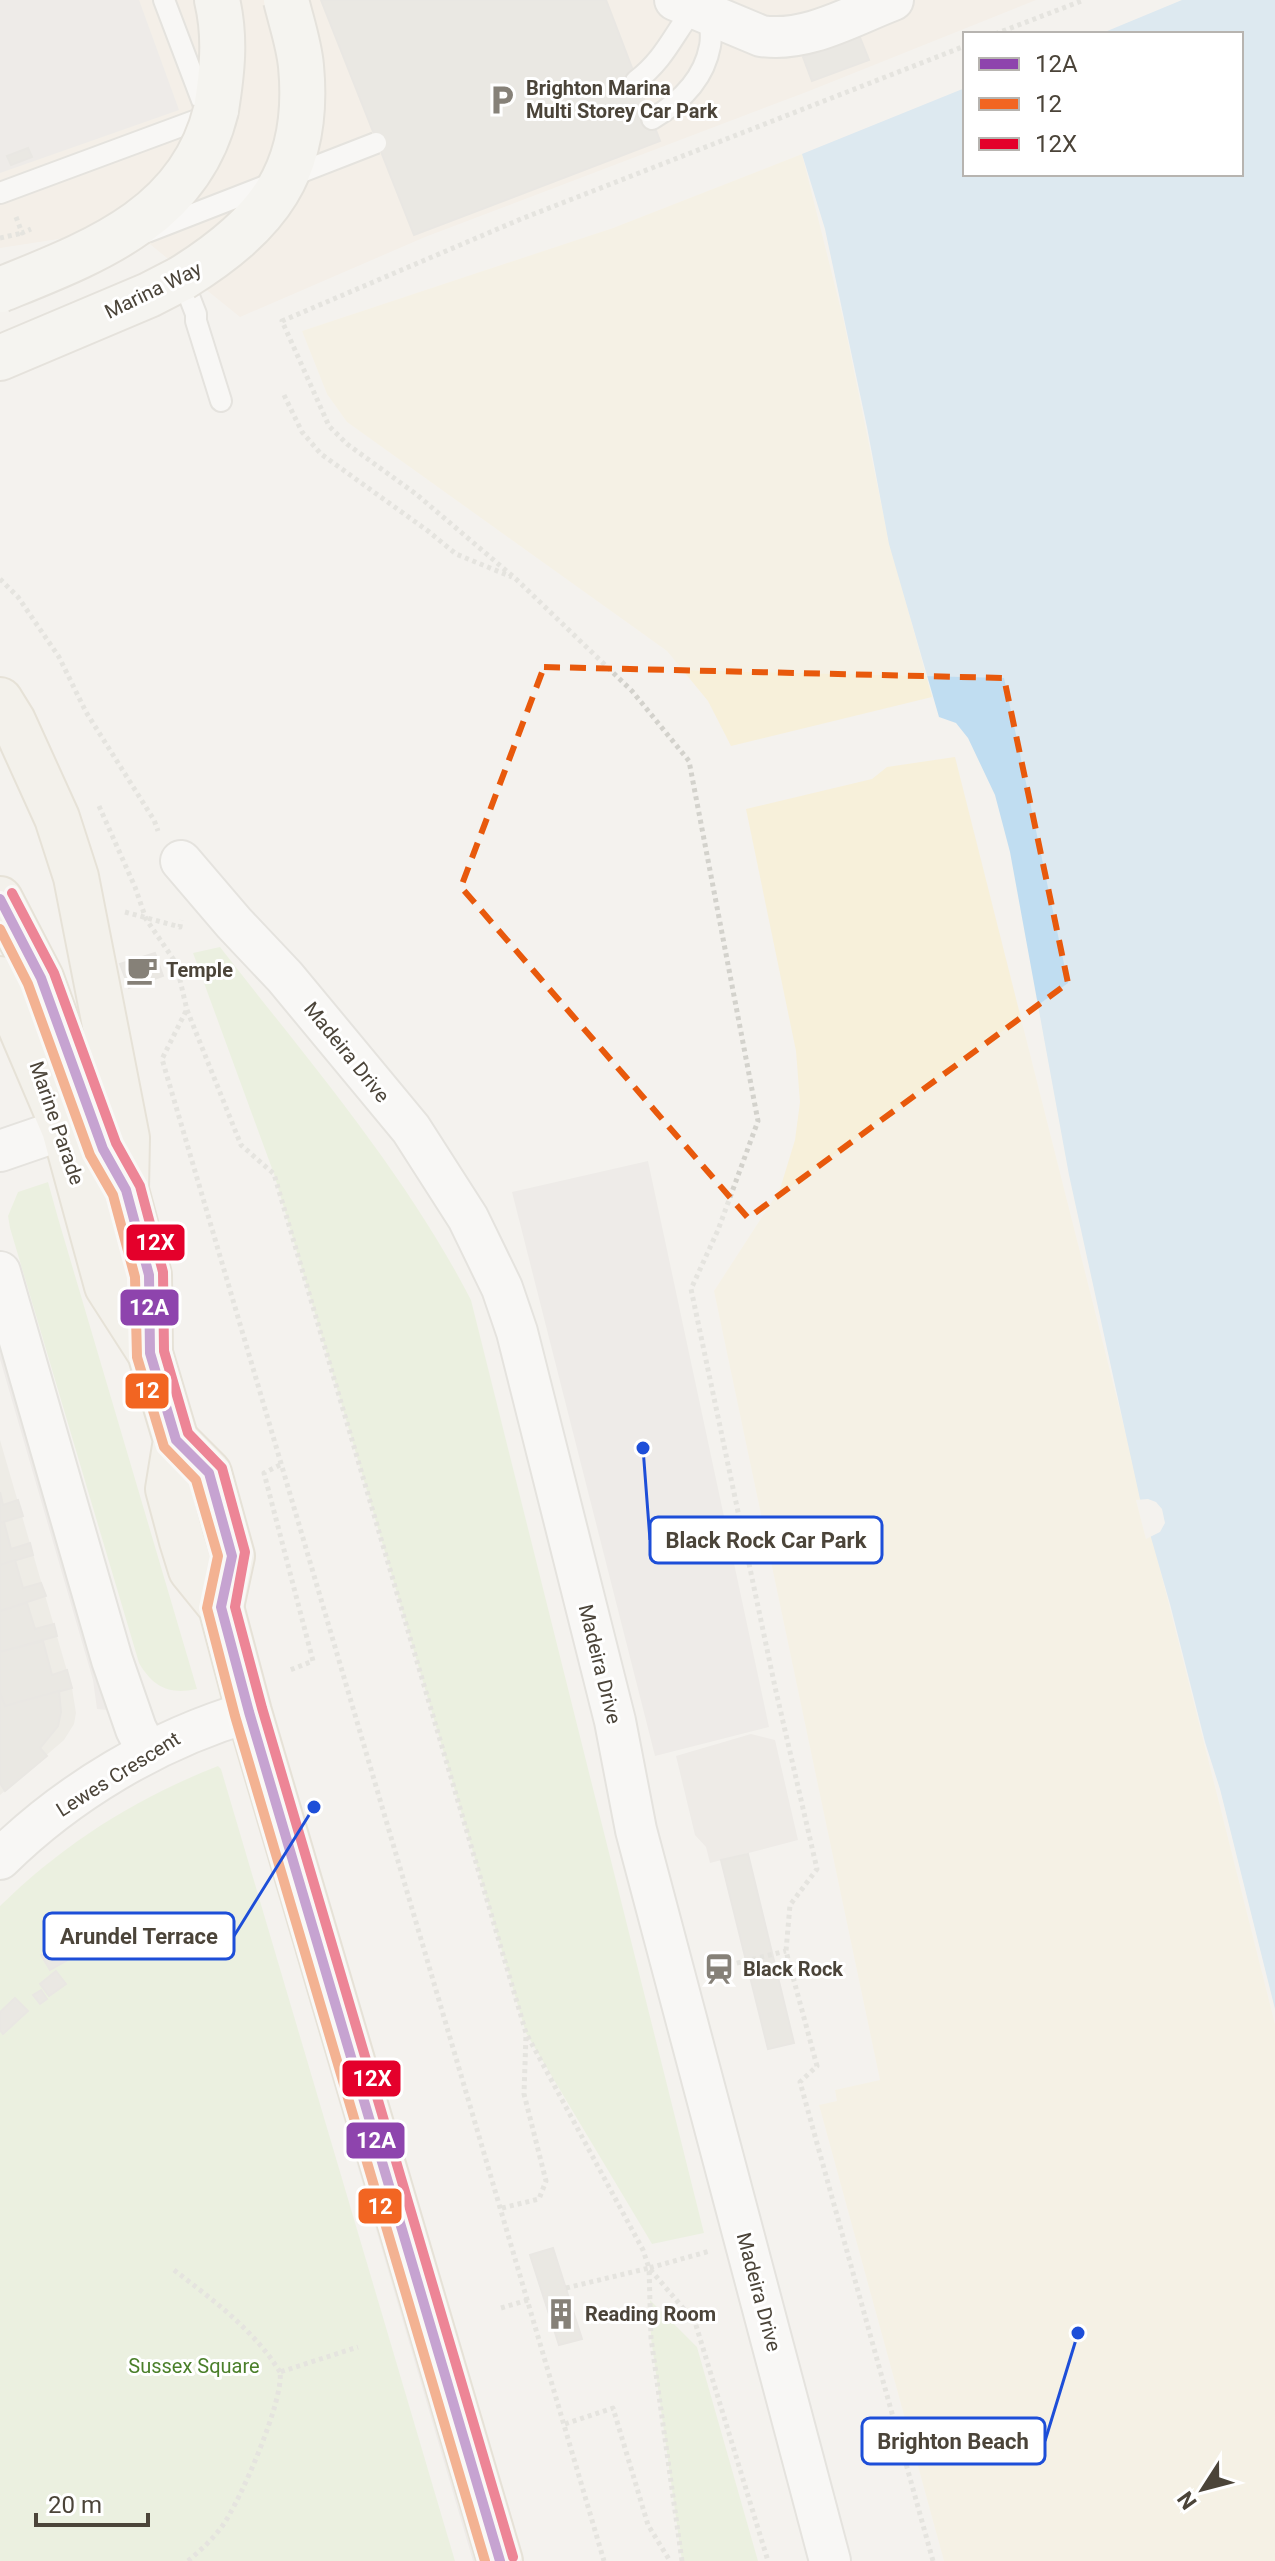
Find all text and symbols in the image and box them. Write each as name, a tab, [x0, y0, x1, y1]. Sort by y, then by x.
legend	[963, 32, 1243, 176]
text: 12A	[1035, 50, 1078, 78]
place label: Brighton Marina Multi Storey Car Park	[526, 76, 718, 123]
parking icon: Brighton Marina Multi Storey Car Park	[485, 83, 519, 117]
text: 12	[1035, 90, 1062, 118]
text: 12X	[1035, 130, 1077, 158]
street label: Marina Way	[101, 256, 206, 324]
cafe icon: Temple	[125, 953, 159, 987]
place label: Temple	[166, 958, 233, 982]
street label: Madeira Drive	[299, 997, 395, 1107]
street label: Marine Parade	[25, 1058, 89, 1188]
line badge: 12X	[125, 1223, 186, 1262]
text: 12X	[135, 1230, 175, 1255]
line badge: 12A	[119, 1288, 180, 1327]
text: 12A	[129, 1295, 169, 1320]
line badge: 12	[124, 1372, 170, 1410]
text: 12	[134, 1378, 160, 1403]
callout: Black Rock Car Park	[650, 1517, 882, 1563]
text: Black Rock Car Park	[666, 1528, 867, 1553]
street label: Madeira Drive	[574, 1602, 626, 1726]
street label: Lewes Crescent	[52, 1726, 184, 1822]
callout: Arundel Terrace	[44, 1913, 234, 1959]
text: Arundel Terrace	[60, 1924, 218, 1949]
station icon: Black Rock	[702, 1952, 736, 1986]
place label: Black Rock	[743, 1957, 843, 1981]
line badge: 12X	[341, 2059, 402, 2098]
text: 12X	[352, 2066, 392, 2091]
line badge: 12A	[345, 2121, 406, 2160]
text: 12A	[356, 2128, 396, 2153]
line badge: 12	[357, 2187, 403, 2225]
text: 12	[367, 2194, 393, 2219]
street label: Madeira Drive	[732, 2230, 786, 2354]
building icon: Reading Room	[544, 2297, 578, 2331]
place label: Reading Room	[585, 2302, 716, 2326]
park label: Sussex Square	[128, 2354, 260, 2378]
callout: Brighton Beach	[862, 2418, 1045, 2464]
text: Brighton Beach	[877, 2429, 1029, 2454]
north arrow	[1163, 2449, 1243, 2529]
scale bar	[36, 2477, 148, 2527]
text: N	[1173, 2487, 1202, 2514]
text: 20 m	[48, 2491, 102, 2519]

